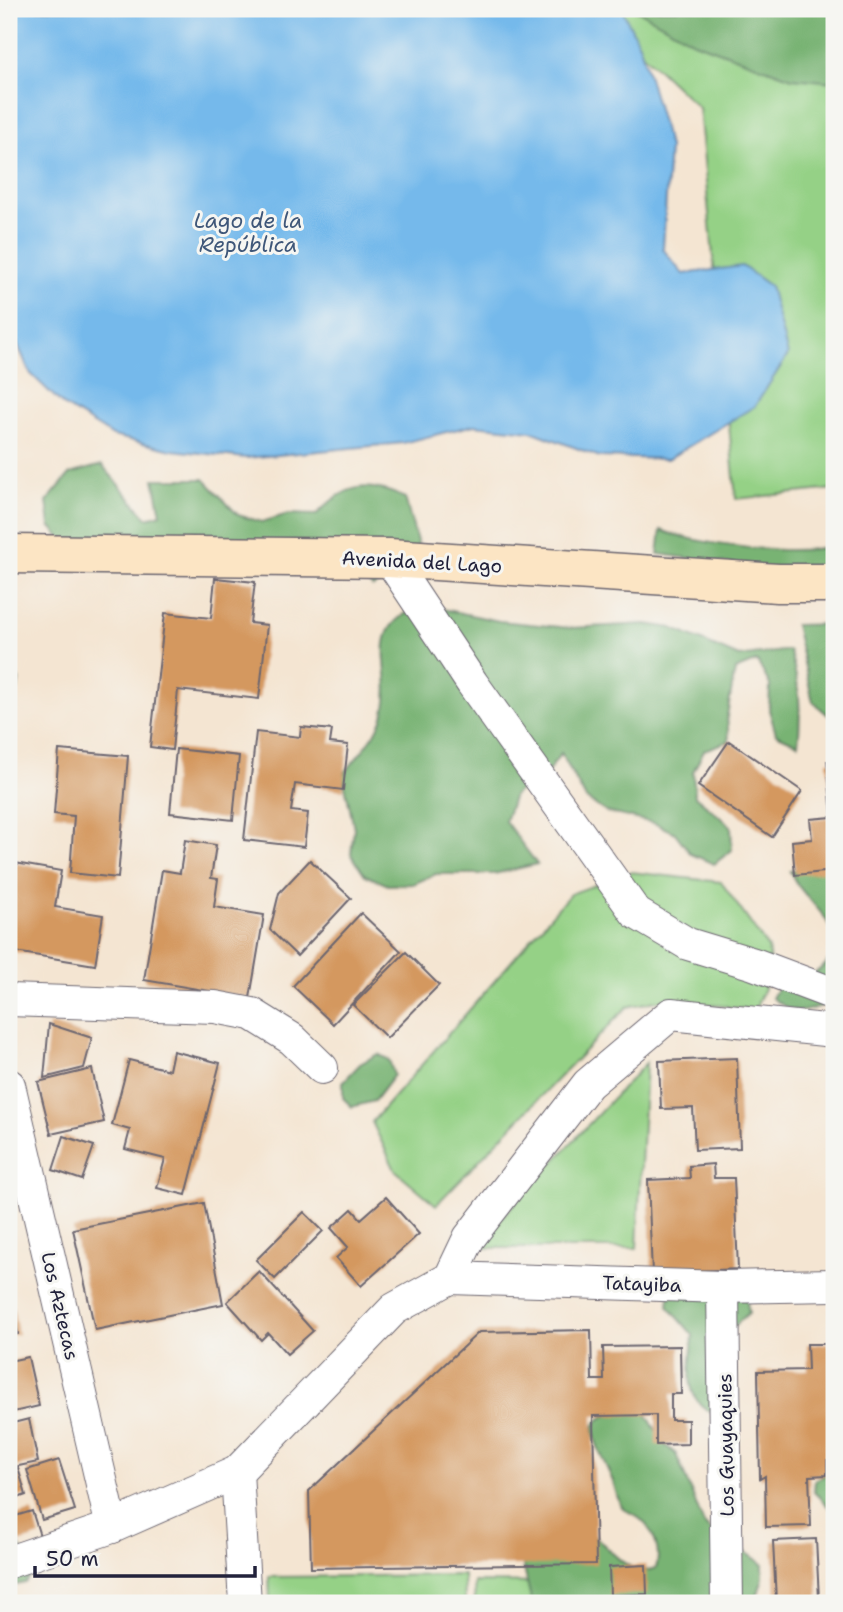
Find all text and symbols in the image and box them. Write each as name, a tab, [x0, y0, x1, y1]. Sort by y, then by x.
water label: Lago de la República	[194, 207, 302, 259]
street label: Avenida del Lago	[341, 545, 503, 579]
street label: Los Aztecas	[35, 1250, 85, 1362]
street label: Tatayiba	[602, 1270, 682, 1298]
street label: Los Guayaquies	[712, 1373, 740, 1517]
scale bar	[35, 1535, 256, 1579]
text: 50 m	[46, 1545, 99, 1573]

